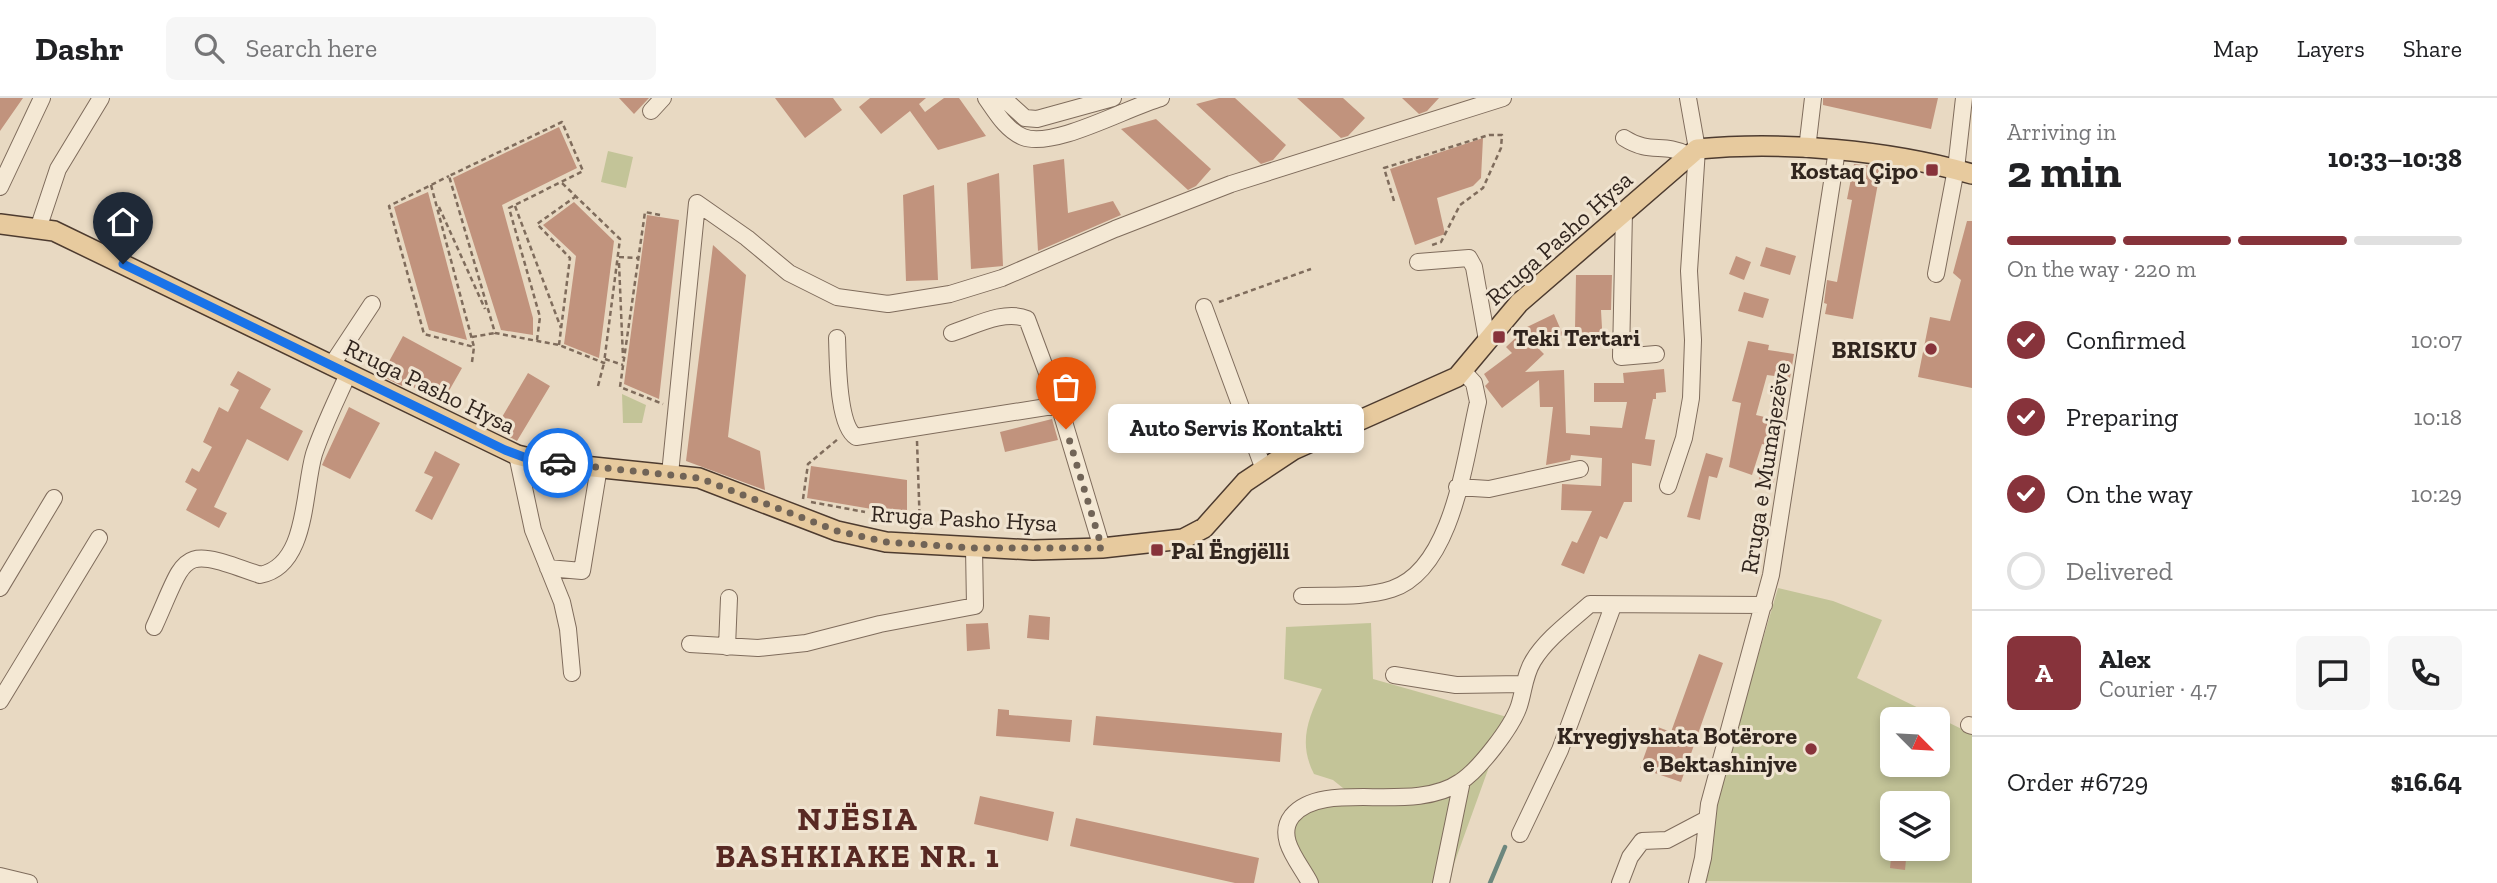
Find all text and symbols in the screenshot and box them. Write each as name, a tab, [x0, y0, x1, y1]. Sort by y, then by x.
search box	[166, 17, 656, 80]
text: Dashr	[35, 29, 124, 68]
icon: search	[190, 29, 228, 67]
text: Search here	[246, 32, 377, 64]
text: Map	[2213, 34, 2259, 63]
text: Layers	[2297, 34, 2365, 63]
text: Share	[2403, 34, 2462, 63]
text: Arriving in	[2007, 118, 2116, 146]
text: 10:33–10:38	[2328, 142, 2462, 174]
text: 2 min	[2007, 144, 2122, 199]
place label: Kostaq Çipo	[1790, 156, 1918, 185]
marker: Kostaq Çipo	[1924, 162, 1940, 178]
street label: Rruga Pasho Hysa	[1480, 164, 1638, 311]
pin	[93, 192, 153, 264]
icon: home	[104, 203, 142, 241]
text: On the way · 220 m	[2007, 255, 2196, 283]
icon: check	[2007, 321, 2045, 359]
place label: Teki Tertari	[1513, 323, 1640, 352]
text: Confirmed	[2066, 324, 2186, 356]
text: 10:07	[2411, 326, 2462, 354]
marker: Teki Tertari	[1491, 329, 1507, 345]
street label: Rruga Pasho Hysa	[340, 332, 521, 440]
place label: BRISKU	[1832, 335, 1917, 364]
marker: BRISKU	[1923, 341, 1939, 357]
pin	[1036, 357, 1096, 429]
street label: Rruga e Mumajezëve	[1734, 360, 1796, 576]
icon: bag	[1047, 368, 1085, 406]
icon: check	[2007, 398, 2045, 436]
text: Preparing	[2066, 401, 2178, 433]
text: 10:18	[2414, 403, 2462, 431]
callout: Auto Servis Kontakti	[1108, 404, 1364, 454]
text: Auto Servis Kontakti	[1130, 414, 1342, 442]
courier	[523, 428, 593, 498]
icon: car	[539, 444, 577, 482]
icon: check	[2007, 475, 2045, 513]
text: On the way	[2066, 478, 2193, 510]
text: 10:29	[2411, 480, 2462, 508]
street label: Rruga Pasho Hysa	[870, 499, 1058, 537]
place label: Pal Ëngjëlli	[1171, 536, 1290, 565]
marker: Pal Ëngjëlli	[1149, 542, 1165, 558]
text: Delivered	[2066, 555, 2173, 587]
button: chat	[2296, 636, 2370, 710]
button: phone	[2388, 636, 2462, 710]
text: Alex	[2099, 643, 2151, 675]
text: A	[2035, 657, 2053, 689]
text: Courier · 4.7	[2099, 675, 2217, 703]
north arrow	[1880, 707, 1950, 777]
map controls	[1880, 707, 1950, 861]
place label: Kryegjyshata Botërore e Bektashinjve	[1557, 721, 1797, 778]
marker: Kryegjyshata Botërore e Bektashinjve	[1803, 741, 1819, 757]
text: Order #6729	[2007, 766, 2148, 798]
text: $16.64	[2390, 766, 2462, 798]
button: layers	[1880, 791, 1950, 861]
district label: NJËSIA BASHKIAKE NR. 1	[715, 800, 1001, 875]

